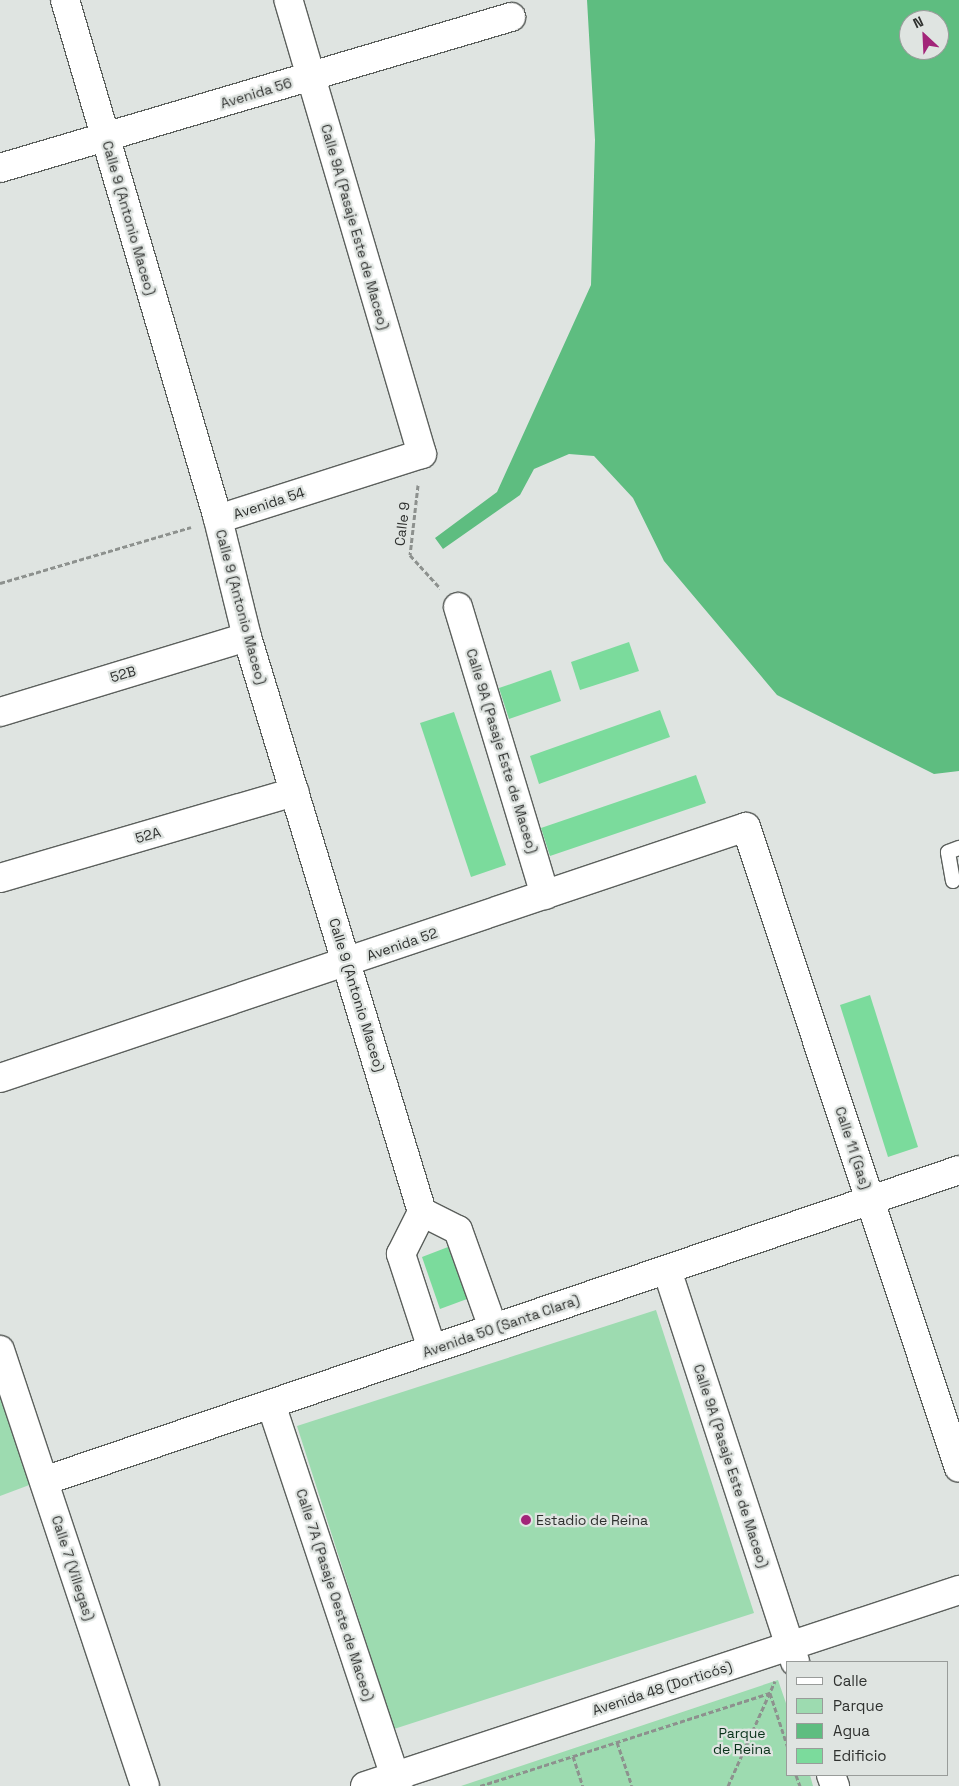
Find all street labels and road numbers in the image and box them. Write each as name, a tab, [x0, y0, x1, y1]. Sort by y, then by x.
street label: Avenida 56	[218, 74, 294, 112]
street label: Calle 9A (Pasaje Este de Maceo)	[318, 122, 392, 332]
street label: Calle 9 (Antonio Maceo)	[99, 139, 159, 297]
street label: Avenida 54	[231, 484, 307, 522]
street label: Calle 9	[391, 501, 413, 547]
street label: Calle 9 (Antonio Maceo)	[212, 528, 270, 686]
street label: Calle 9A (Pasaje Este de Maceo)	[463, 646, 541, 856]
street label: 52B	[108, 662, 138, 686]
street label: 52A	[133, 823, 163, 847]
street label: Calle 9 (Antonio Maceo)	[326, 916, 388, 1074]
street label: Avenida 52	[365, 924, 439, 964]
street label: Calle 11 (Gas)	[832, 1104, 874, 1192]
street label: Avenida 50 (Santa Clara)	[420, 1291, 582, 1361]
street label: Calle 9A (Pasaje Este de Maceo)	[690, 1362, 772, 1570]
street label: Calle 7A (Pasaje Oeste de Maceo)	[293, 1487, 377, 1703]
street label: Calle 7 (Villegas)	[48, 1513, 98, 1623]
street label: Avenida 48 (Dorticós)	[590, 1657, 734, 1719]

